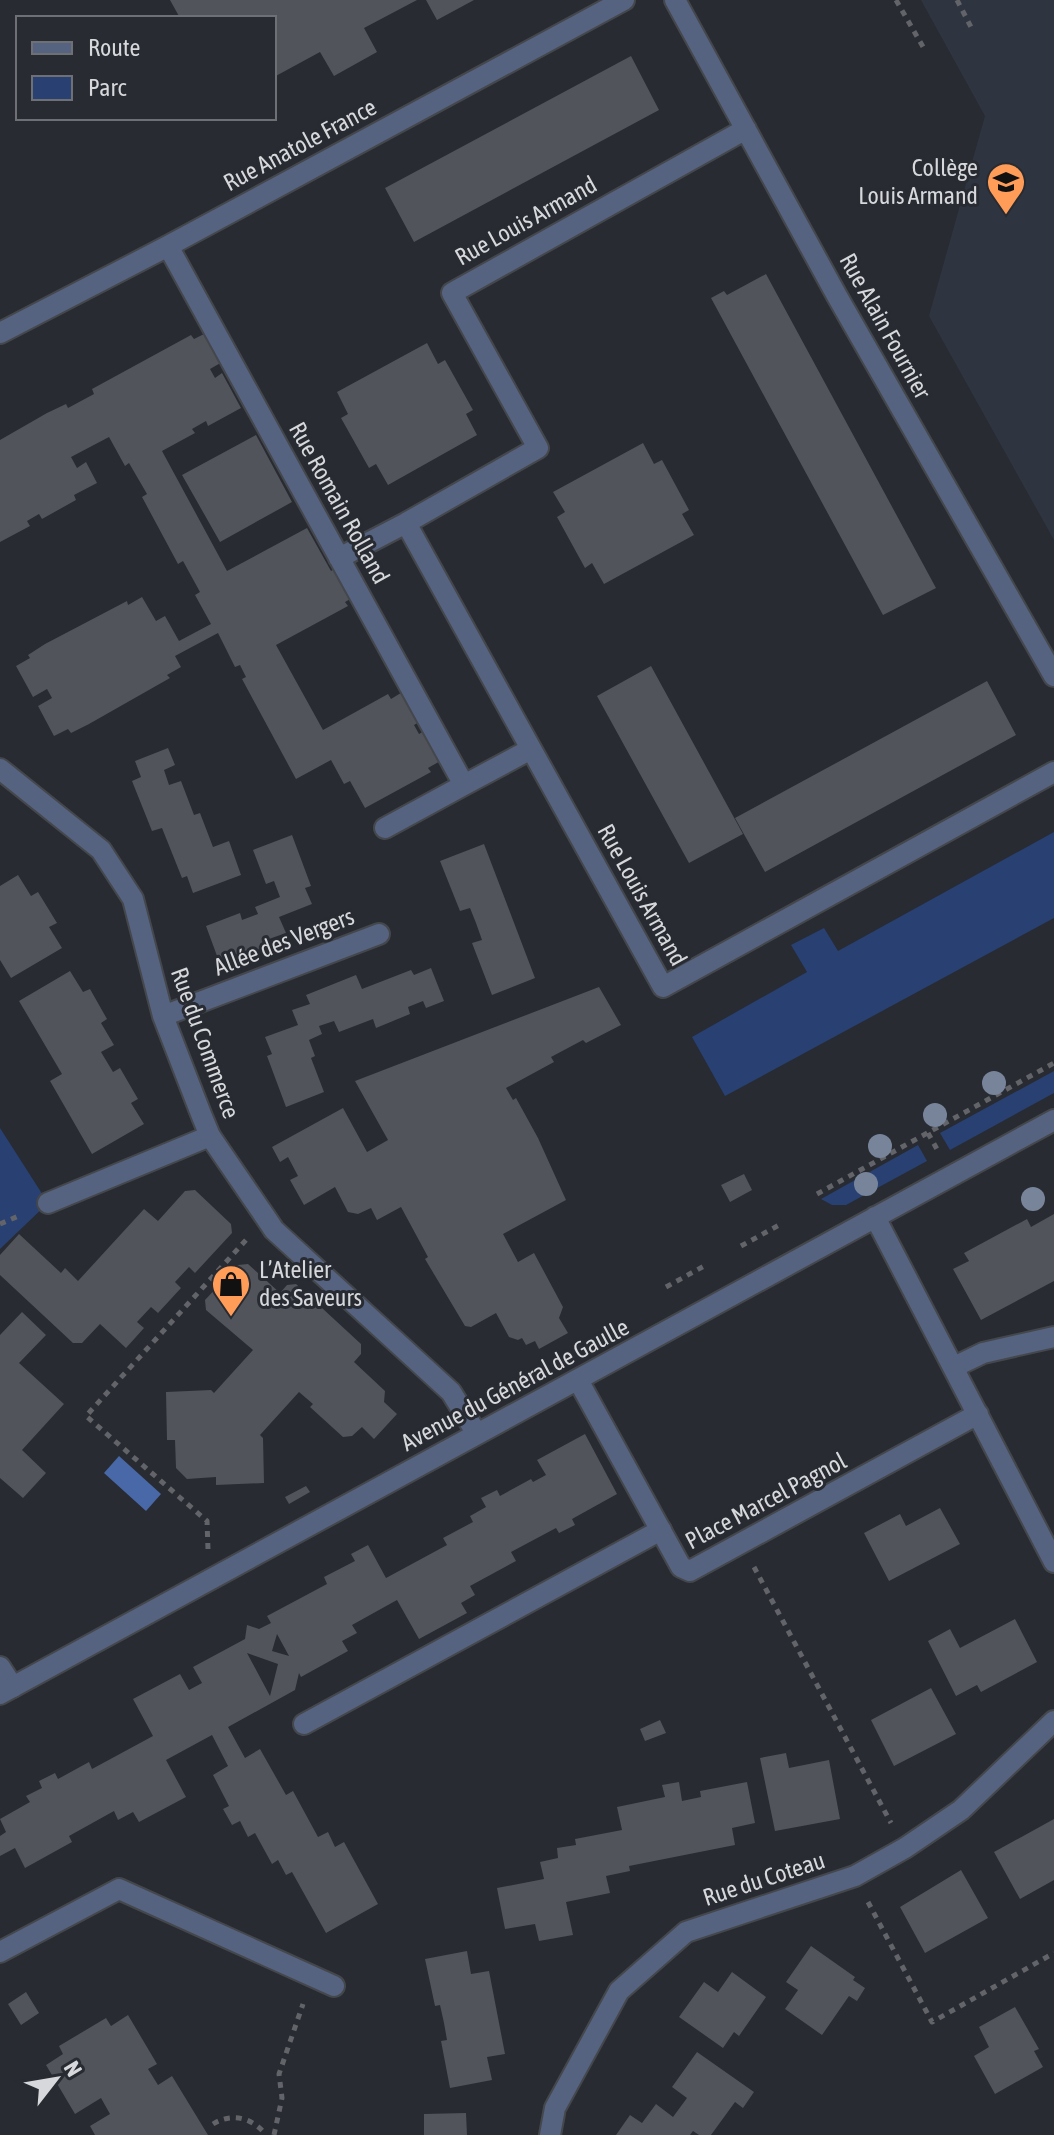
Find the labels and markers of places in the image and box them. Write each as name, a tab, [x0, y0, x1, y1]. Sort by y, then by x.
place label: Collège Louis Armand	[858, 154, 978, 209]
school or university icon: Collège Louis Armand	[985, 161, 1027, 216]
place label: L’Atelier des Saveurs	[259, 1256, 362, 1311]
shop icon: L’Atelier des Saveurs	[210, 1263, 252, 1318]

